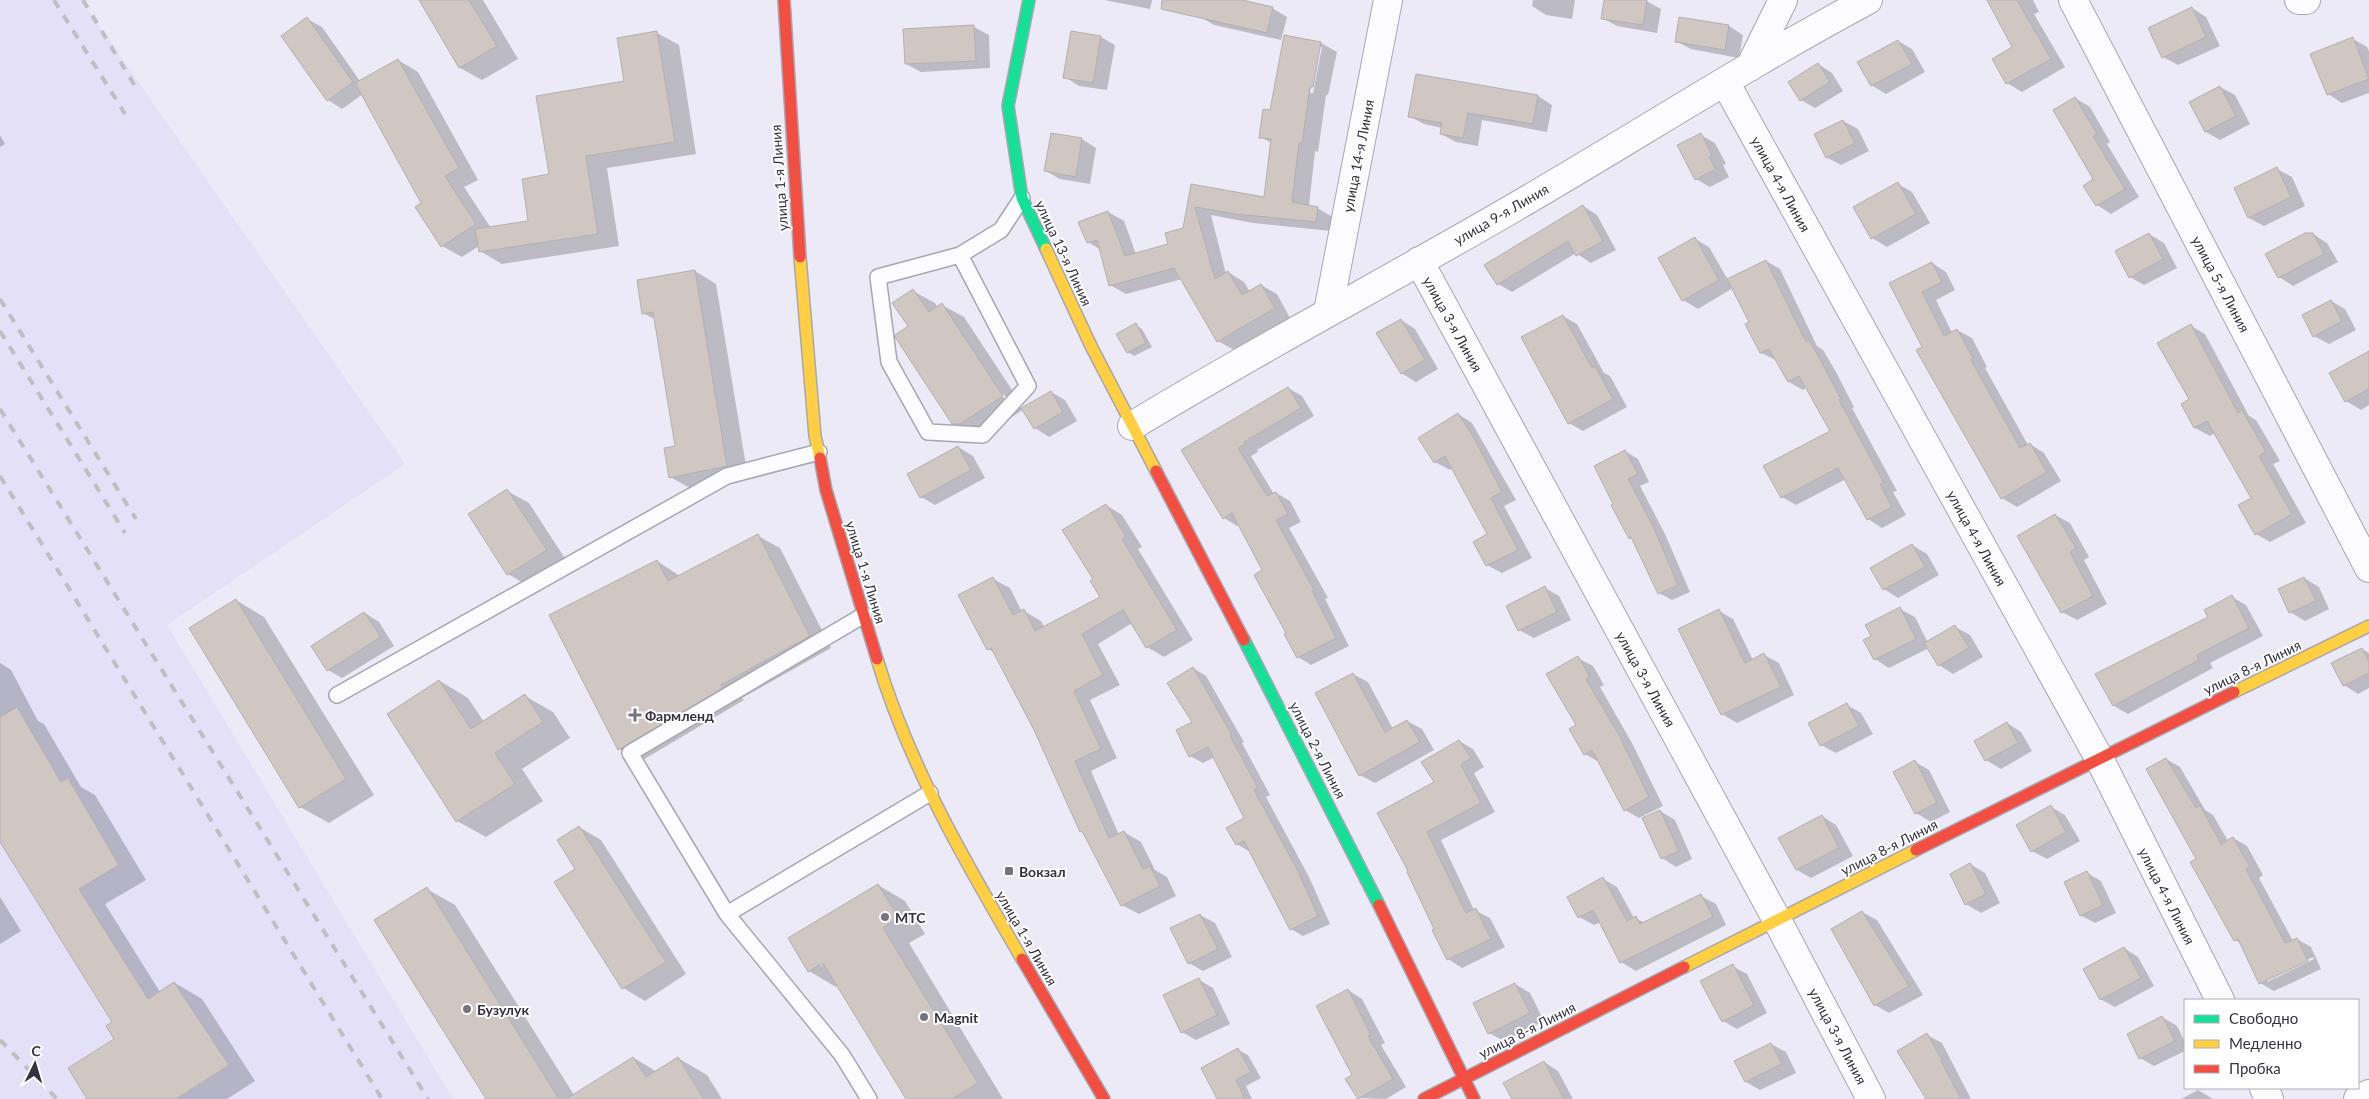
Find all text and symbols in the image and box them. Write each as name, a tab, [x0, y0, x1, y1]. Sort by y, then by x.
street label: улица 14-я Линия	[1339, 98, 1377, 214]
street label: улица 1-я Линия	[767, 124, 791, 232]
street label: улица 4-я Линия	[1748, 133, 1814, 235]
street label: улица 9-я Линия	[1451, 180, 1551, 248]
street label: улица 13-я Линия	[1032, 197, 1096, 309]
street label: улица 5-я Линия	[2188, 233, 2254, 335]
street label: улица 3-я Линия	[1420, 273, 1486, 375]
street label: улица 4-я Линия	[1944, 487, 2010, 589]
street label: улица 1-я Линия	[842, 519, 890, 625]
street label: улица 3-я Линия	[1613, 628, 1679, 730]
street label: улица 8-я Линия	[2200, 636, 2304, 698]
street label: улица 2-я Линия	[1286, 699, 1350, 801]
place label: Фармленд	[645, 707, 714, 724]
marker: Фармленд	[629, 709, 641, 721]
street label: улица 8-я Линия	[1838, 815, 1940, 879]
street label: улица 4-я Линия	[2135, 845, 2199, 947]
place label: Вокзал	[1019, 863, 1066, 880]
marker: Вокзал	[1003, 865, 1015, 877]
street label: улица 1-я Линия	[993, 888, 1061, 988]
place label: МТС	[895, 909, 926, 926]
marker: МТС	[879, 911, 891, 923]
street label: улица 3-я Линия	[1805, 985, 1871, 1087]
street label: улица 8-я Линия	[1476, 998, 1578, 1062]
legend	[2184, 999, 2359, 1089]
place label: Бузулук	[477, 1001, 529, 1018]
marker: Бузулук	[461, 1003, 473, 1015]
place label: Magnit	[934, 1009, 979, 1026]
text: Свободно	[2229, 1009, 2298, 1027]
marker: Magnit	[918, 1011, 930, 1023]
text: Медленно	[2229, 1034, 2302, 1052]
north arrow	[10, 1039, 60, 1089]
text: С	[31, 1042, 42, 1059]
text: Пробка	[2229, 1059, 2281, 1077]

